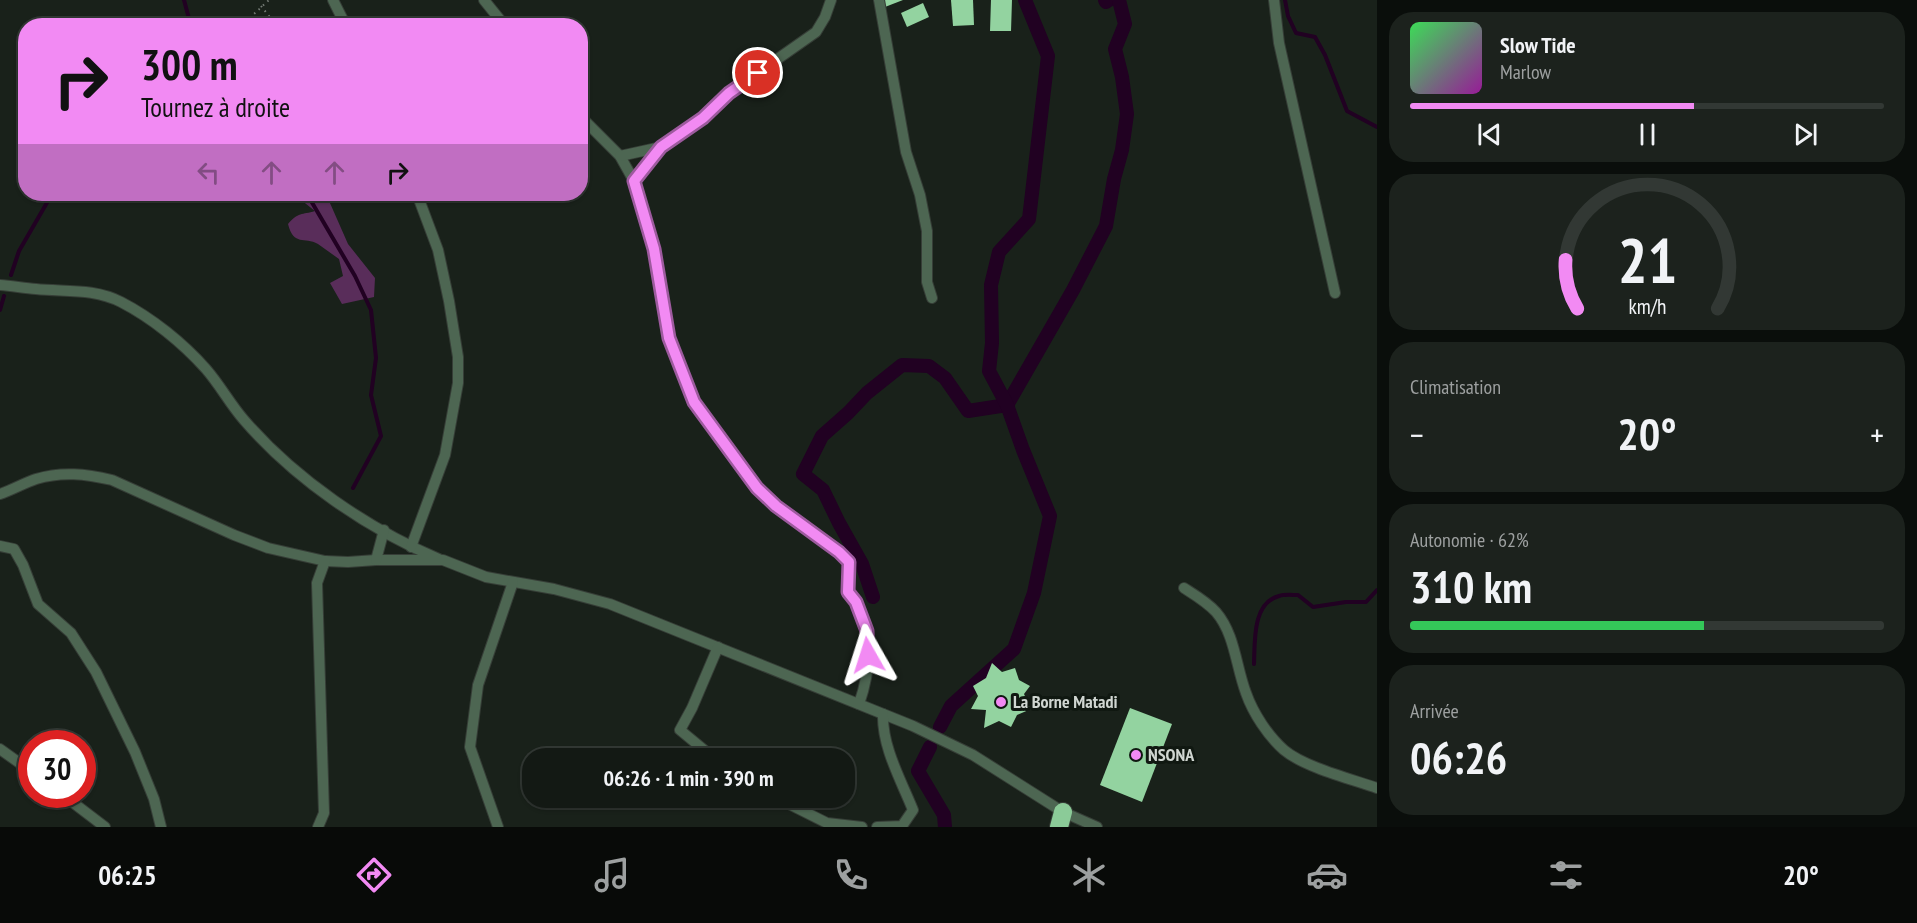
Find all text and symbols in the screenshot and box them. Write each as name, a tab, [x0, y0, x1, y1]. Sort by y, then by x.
text: Slow Tide	[1500, 31, 1576, 59]
text: 300 m	[141, 37, 238, 92]
icon: right	[42, 42, 120, 120]
pin	[732, 47, 783, 98]
icon: arrive	[741, 56, 774, 89]
text: Marlow	[1500, 59, 1551, 85]
text: Tournez à droite	[141, 90, 290, 124]
icon: previous	[1473, 118, 1506, 151]
icon: pause	[1631, 118, 1664, 151]
icon: next	[1789, 118, 1822, 151]
icon: left	[192, 156, 225, 189]
icon: ahead	[255, 156, 288, 189]
icon: ahead	[318, 156, 351, 189]
icon: right	[381, 156, 414, 189]
text: 21	[1617, 219, 1677, 300]
text: km/h	[1628, 292, 1666, 320]
text: Climatisation	[1410, 374, 1501, 400]
text: 20°	[1617, 404, 1677, 462]
text: −	[1410, 413, 1424, 456]
text: +	[1870, 413, 1884, 456]
text: Autonomie · 62%	[1410, 527, 1529, 553]
text: 310 km	[1410, 557, 1532, 615]
position arrow	[836, 623, 900, 687]
place label: La Borne Matadi	[1013, 690, 1117, 713]
marker: La Borne Matadi	[994, 695, 1008, 709]
text: Arrivée	[1410, 698, 1459, 724]
text: 06:26	[1410, 728, 1507, 786]
speed limit sign: 30	[18, 730, 96, 808]
place label: NSONA	[1148, 743, 1195, 766]
marker: NSONA	[1129, 748, 1143, 762]
text: 06:26 · 1 min · 390 m	[603, 764, 774, 792]
icon: directions	[353, 854, 395, 896]
icon: music	[591, 854, 633, 896]
icon: phone	[830, 854, 872, 896]
icon: climate	[1068, 854, 1110, 896]
icon: car	[1306, 854, 1348, 896]
icon: filters	[1545, 854, 1587, 896]
text: 06:25	[98, 858, 157, 892]
text: 20°	[1783, 858, 1819, 892]

